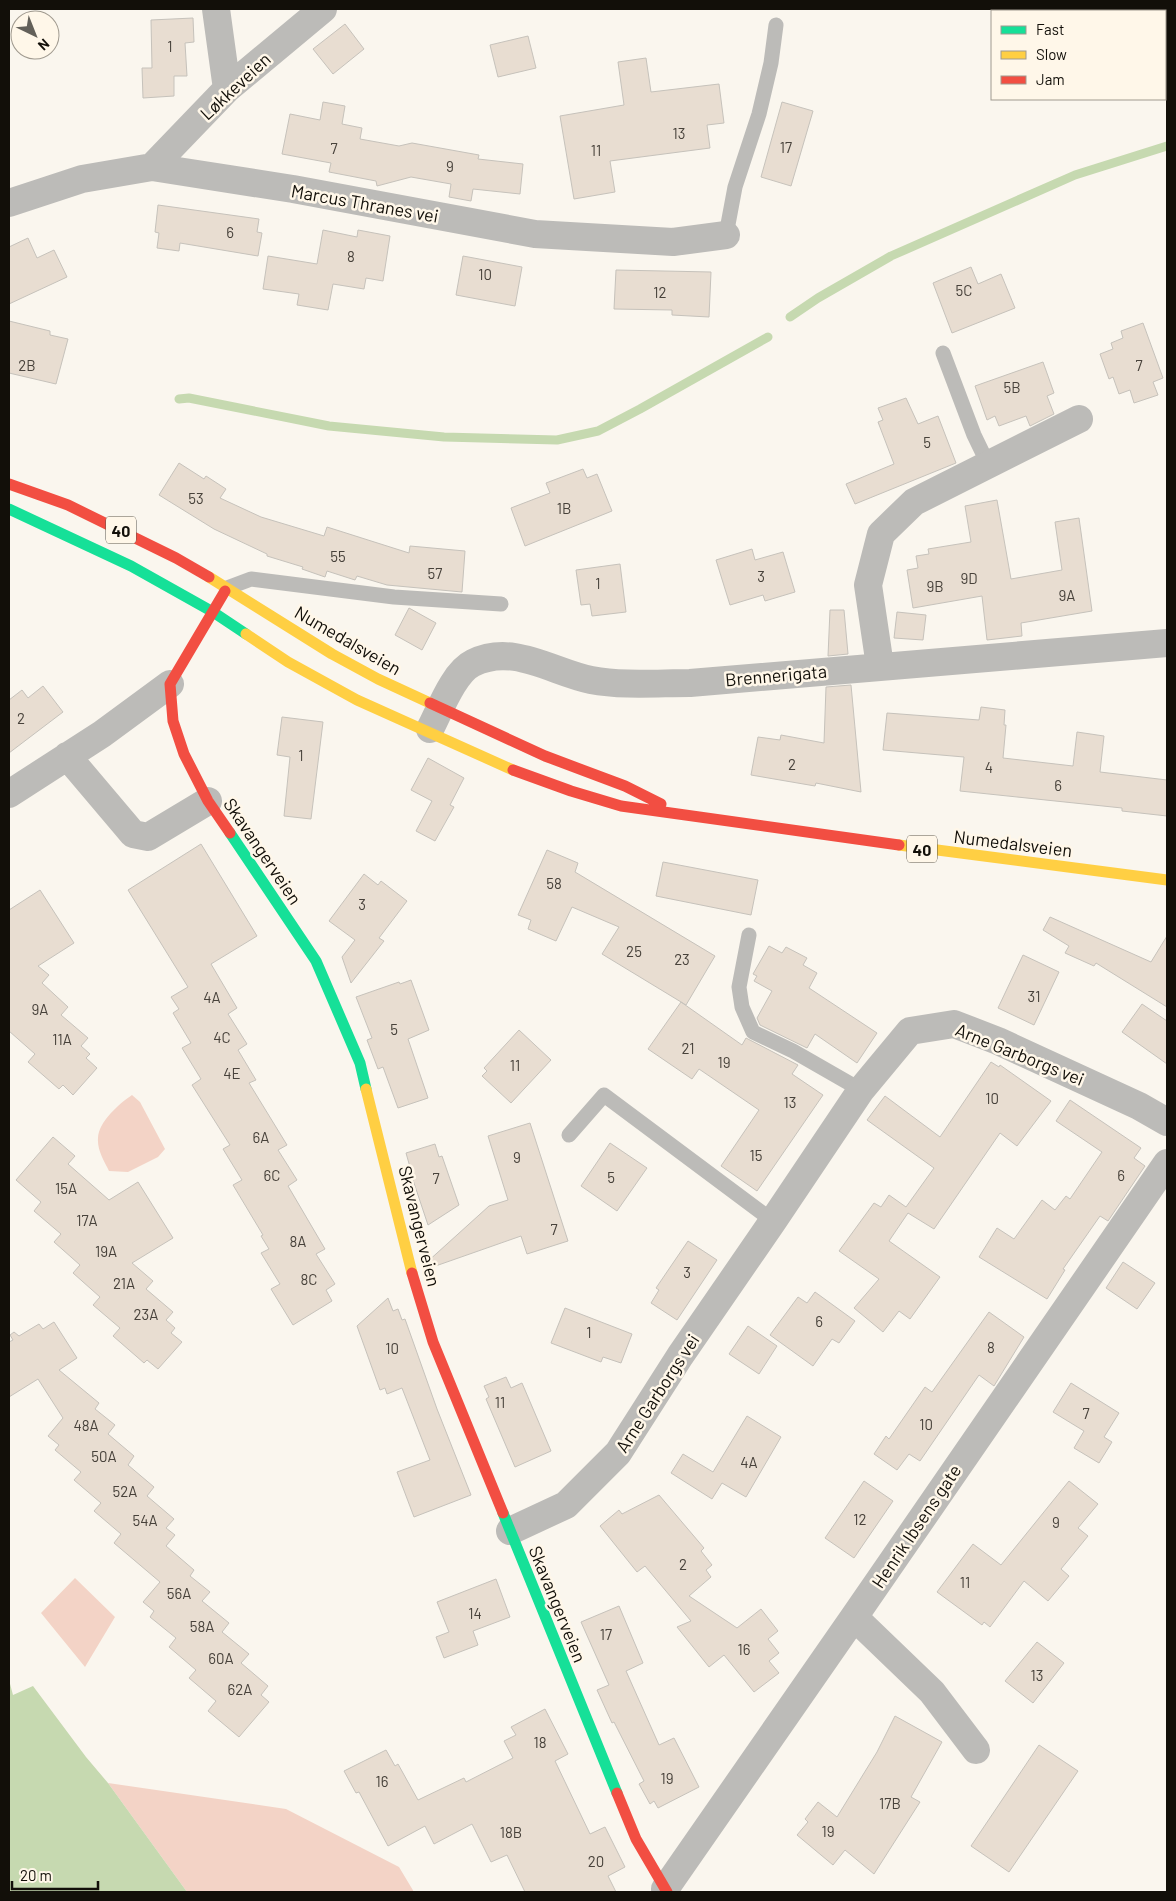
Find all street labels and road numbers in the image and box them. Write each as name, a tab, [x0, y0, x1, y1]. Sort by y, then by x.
street label: Løkkeveien	[195, 48, 275, 124]
street label: Marcus Thranes vei	[290, 179, 440, 227]
road number: 40	[106, 516, 136, 544]
street label: Numedalsveien	[291, 601, 405, 679]
street label: Brennerigata	[724, 660, 828, 690]
street label: Skavangerveien	[219, 794, 307, 908]
street label: Numedalsveien	[953, 825, 1073, 861]
road number: 40	[907, 836, 937, 862]
street label: Arne Garborgs vei	[952, 1018, 1088, 1090]
street label: Skavangerveien	[394, 1163, 446, 1289]
street label: Arne Garborgs vei	[610, 1330, 704, 1456]
street label: Henrik Ibsens gate	[867, 1460, 965, 1592]
street label: Skavangerveien	[525, 1543, 591, 1665]

